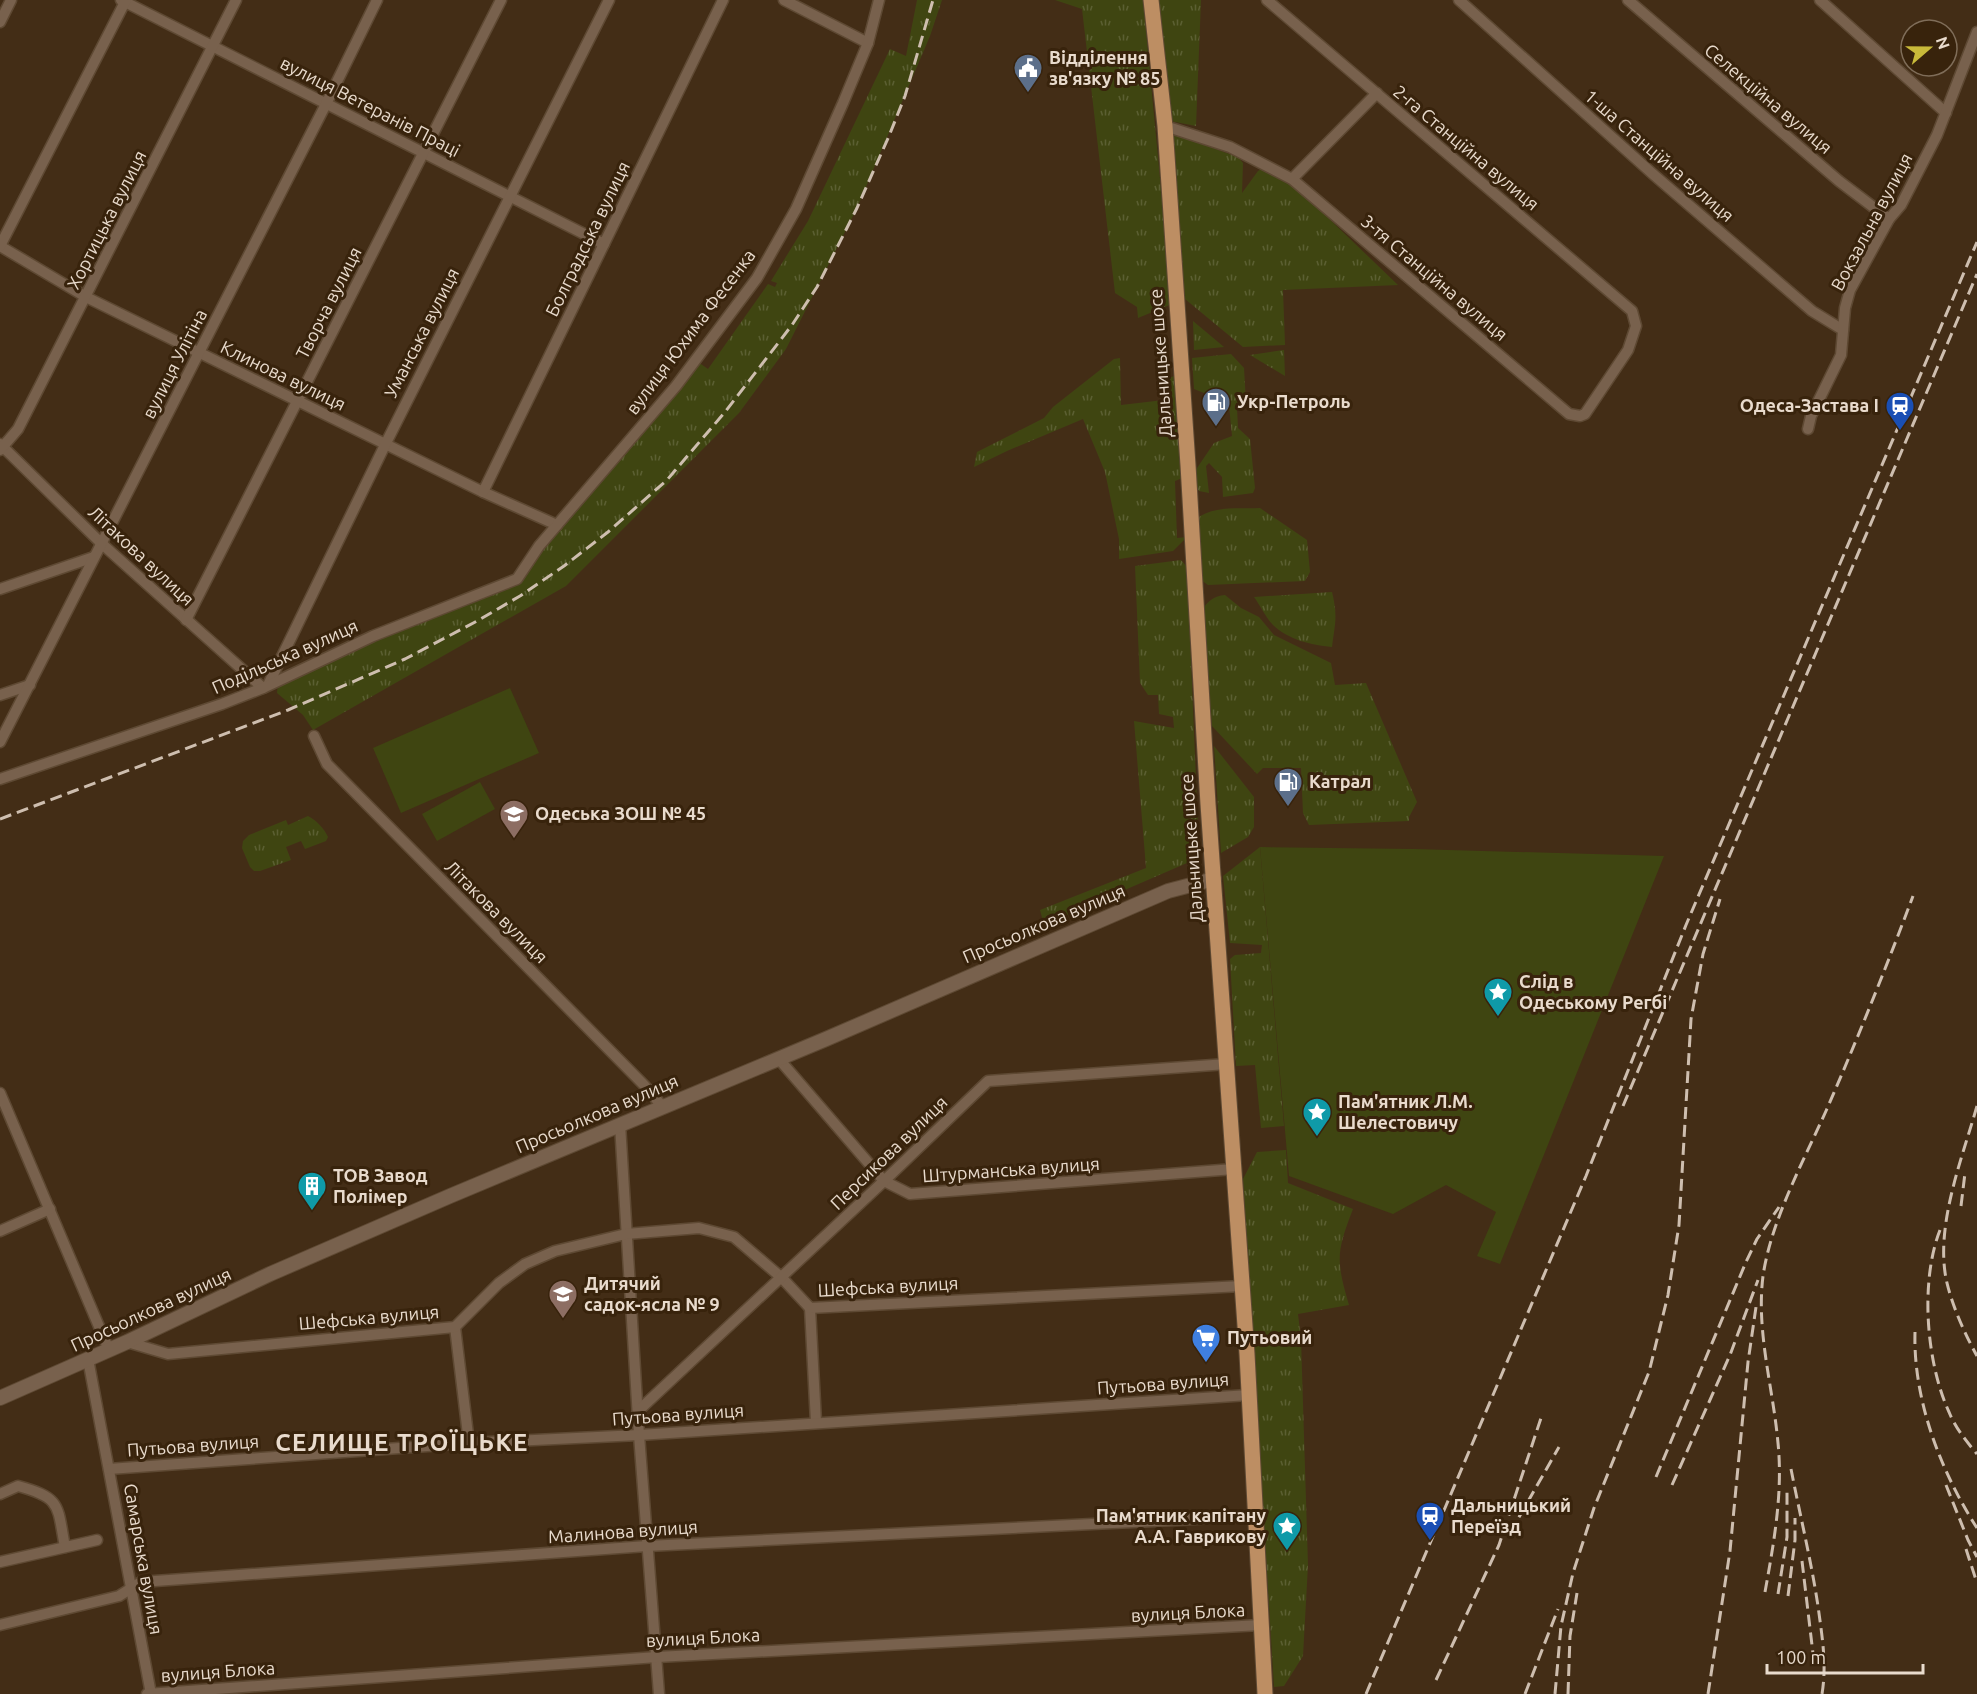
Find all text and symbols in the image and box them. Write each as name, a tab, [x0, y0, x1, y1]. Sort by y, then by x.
north arrow	[1899, 18, 1959, 78]
text: N	[1933, 34, 1954, 52]
street label: Селекційна вулиця	[1701, 39, 1836, 157]
place label: Відділення зв'язку № 85	[1049, 47, 1160, 88]
street label: вулиця Ветеранів Праці	[277, 52, 464, 160]
public building icon: Відділення зв'язку № 85	[1012, 52, 1044, 94]
street label: 2-га Станційна вулиця	[1390, 81, 1543, 214]
street label: 1-ша Станційна вулиця	[1581, 85, 1738, 225]
street label: Хортицька вулиця	[63, 147, 150, 292]
street label: Вокзальна вулиця	[1826, 150, 1916, 294]
street label: Болградська вулиця	[541, 158, 633, 319]
street label: 3-тя Станційна вулиця	[1358, 210, 1512, 344]
street label: Творча вулиця	[291, 243, 365, 362]
street label: вулиця Юхима Фесенка	[622, 245, 759, 418]
street label: Уманська вулиця	[380, 264, 462, 401]
street label: Дальницьке шосе	[1145, 288, 1175, 438]
street label: вулиця Улітіна	[138, 306, 210, 422]
street label: Клинова вулиця	[218, 336, 349, 414]
fuel station icon: Укр-Петроль	[1200, 386, 1232, 428]
station icon: Одеса-Застава I	[1884, 390, 1916, 432]
place label: Укр-Петроль	[1237, 391, 1351, 411]
place label: Одеса-Застава I	[1740, 395, 1879, 415]
street label: Літакова вулиця	[85, 501, 198, 609]
street label: Подільська вулиця	[208, 615, 361, 697]
fuel station icon: Катрал	[1272, 766, 1304, 808]
place label: Катрал	[1309, 771, 1371, 791]
street label: Дальницьке шосе	[1176, 773, 1206, 923]
school or university icon: Одеська ЗОШ № 45	[498, 798, 530, 840]
place label: Одеська ЗОШ № 45	[535, 803, 706, 823]
street label: Літакова вулиця	[441, 856, 552, 967]
street label: Просьолкова вулиця	[959, 880, 1128, 966]
place label: Слід в Одеському Регбі	[1519, 971, 1667, 1012]
place icon: Слід в Одеському Регбі	[1482, 976, 1514, 1018]
street label: Просьолкова вулиця	[512, 1070, 681, 1156]
street label: Персикова вулиця	[826, 1091, 951, 1213]
place label: Пам'ятник Л.М. Шелестовичу	[1338, 1091, 1473, 1132]
place icon: Пам'ятник Л.М. Шелестовичу	[1301, 1096, 1333, 1138]
street label: Штурманська вулиця	[921, 1153, 1100, 1185]
place label: ТОВ Завод Полімер	[333, 1165, 428, 1206]
building icon: ТОВ Завод Полімер	[296, 1170, 328, 1212]
street label: Просьолкова вулиця	[67, 1263, 234, 1355]
street label: Шефська вулиця	[817, 1272, 959, 1300]
place label: Дитячий садок-ясла № 9	[584, 1273, 720, 1314]
school or university icon: Дитячий садок-ясла № 9	[547, 1278, 579, 1320]
street label: Шефська вулиця	[298, 1301, 440, 1333]
supermarket icon: Путьовий	[1190, 1322, 1222, 1364]
place label: Путьовий	[1227, 1327, 1312, 1347]
street label: Путьова вулиця	[1096, 1368, 1230, 1398]
street label: Путьова вулиця	[611, 1399, 745, 1429]
district label: СЕЛИЩЕ ТРОЇЦЬКЕ	[275, 1429, 529, 1456]
street label: Путьова вулиця	[126, 1430, 260, 1460]
street label: Самарська вулиця	[121, 1482, 167, 1636]
place label: Дальницький Переїзд	[1451, 1495, 1571, 1536]
station icon: Дальницький Переїзд	[1414, 1500, 1446, 1542]
place label: Пам'ятник капітану А.А. Гаврикову	[1096, 1505, 1266, 1546]
place icon: Пам'ятник капітану А.А. Гаврикову	[1271, 1510, 1303, 1552]
street label: Малинова вулиця	[547, 1516, 698, 1546]
street label: вулиця Блока	[1130, 1599, 1246, 1625]
street label: вулиця Блока	[645, 1624, 761, 1650]
scale bar	[1767, 1637, 1923, 1675]
text: 100 m	[1776, 1647, 1826, 1667]
street label: вулиця Блока	[160, 1657, 276, 1685]

